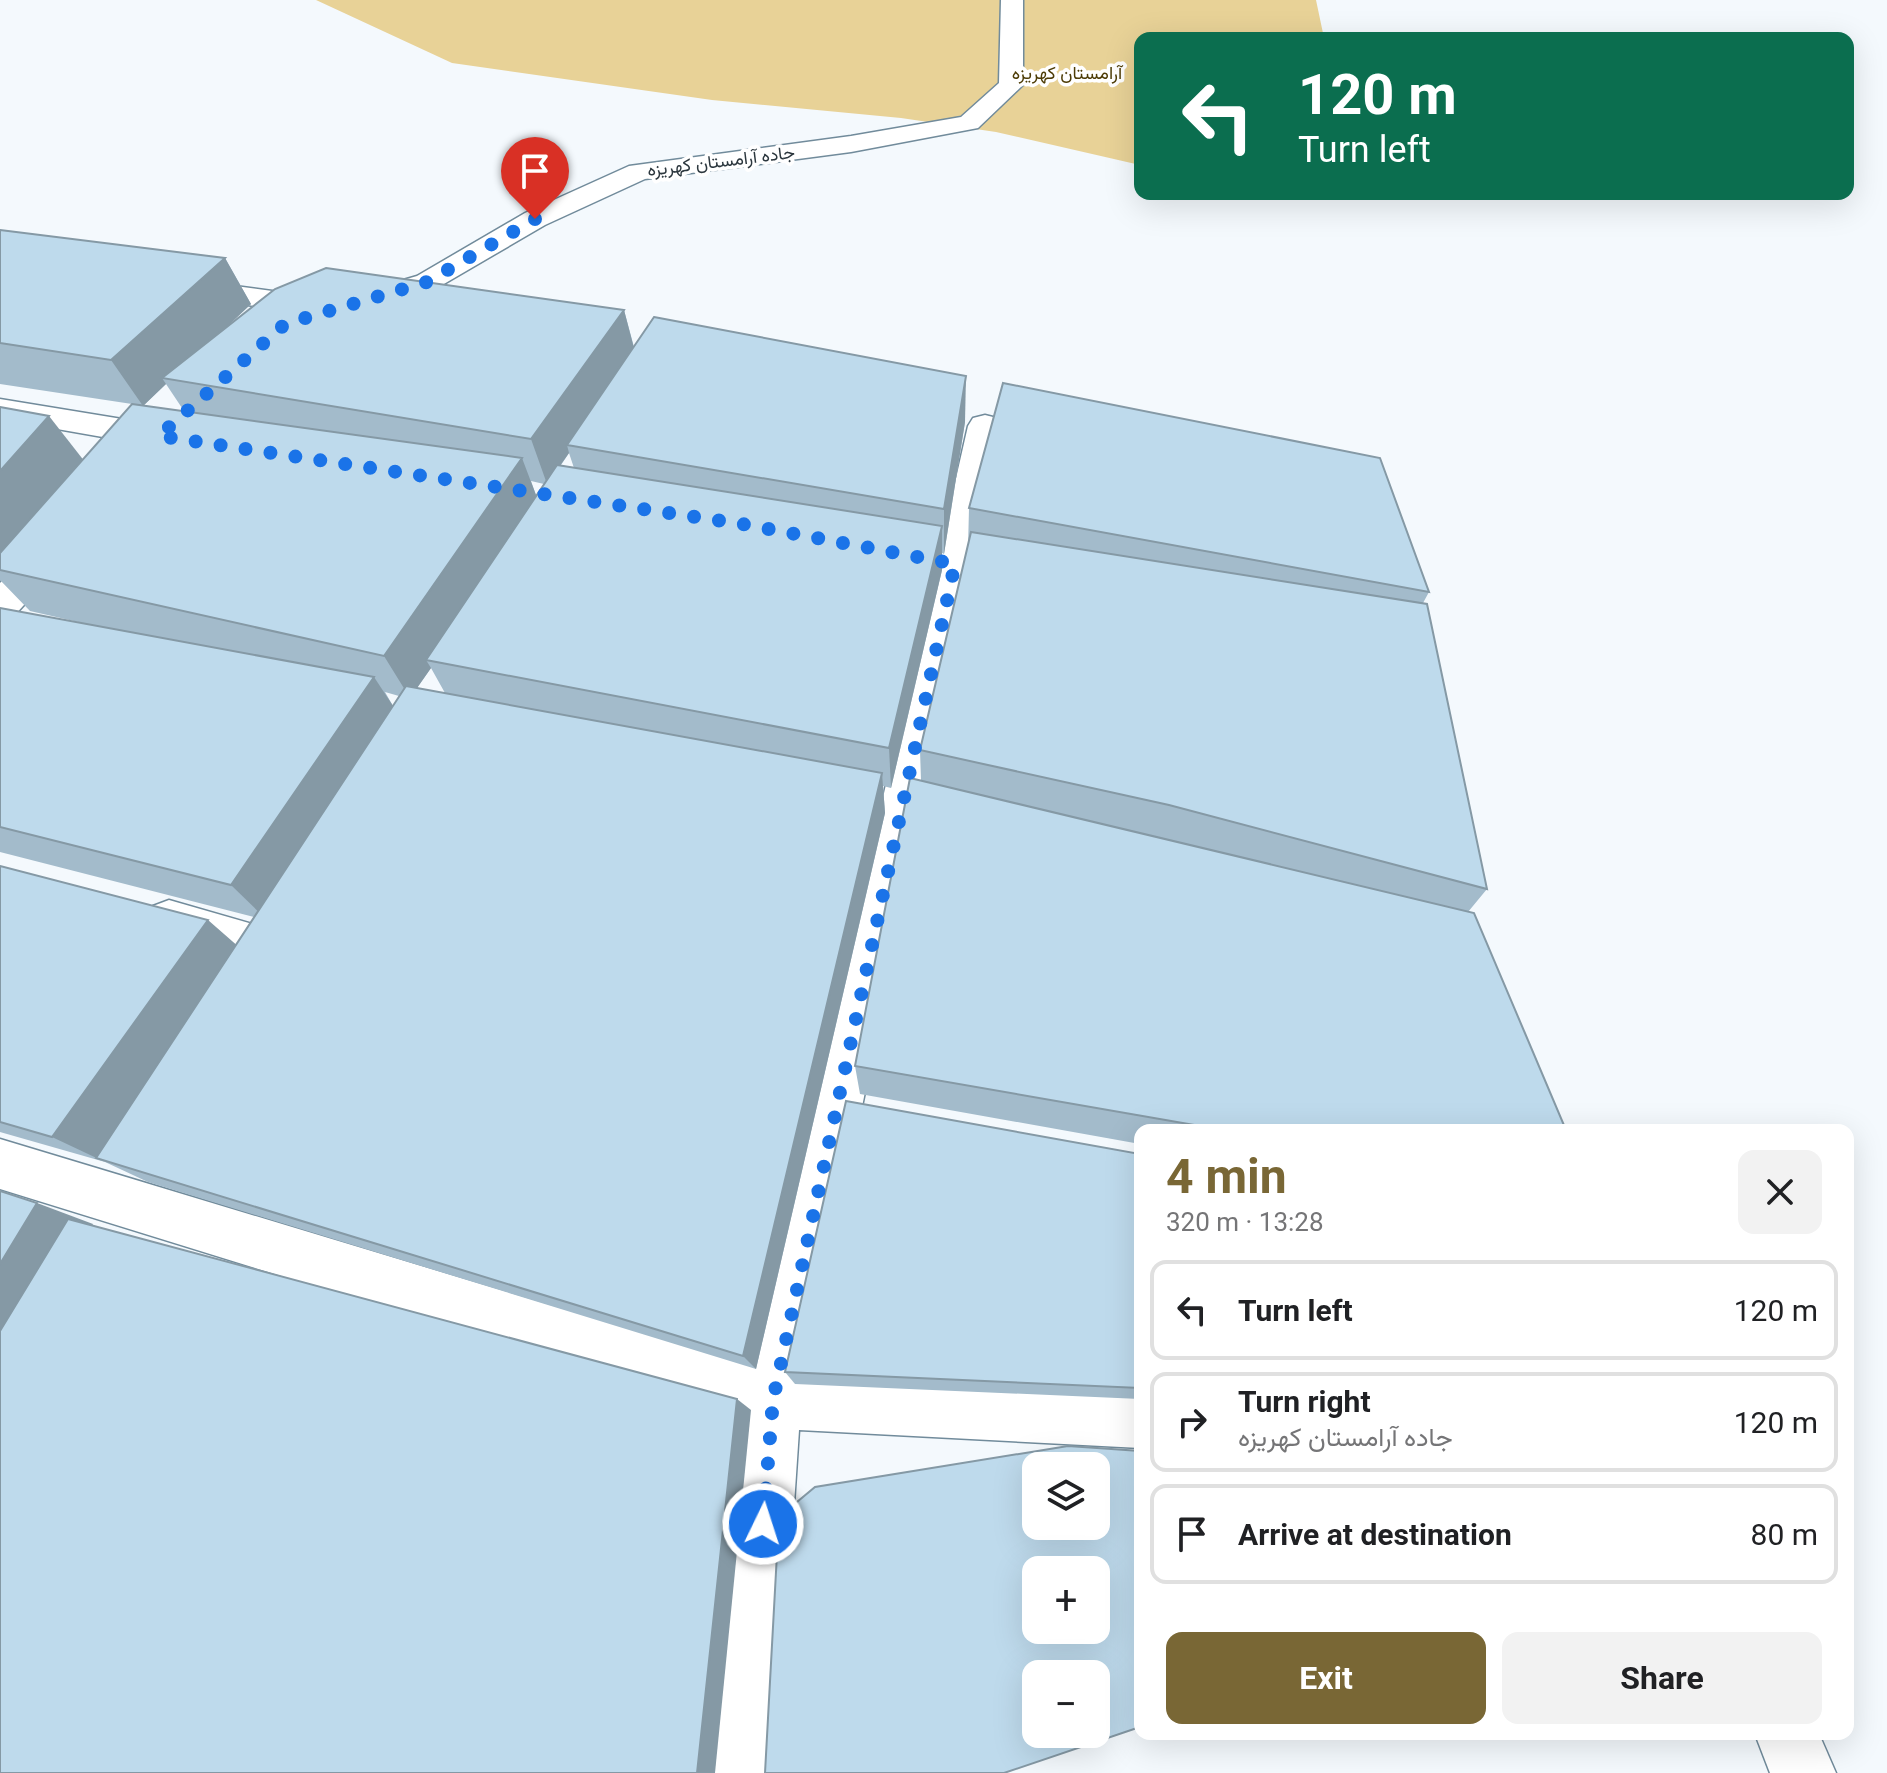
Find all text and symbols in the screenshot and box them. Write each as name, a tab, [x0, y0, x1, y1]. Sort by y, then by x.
park label: آرامستان کهریزه	[1012, 62, 1124, 84]
text: 120 m	[1298, 62, 1457, 128]
icon: left	[1166, 64, 1270, 168]
text: Turn left	[1298, 129, 1431, 171]
pin	[501, 137, 569, 219]
street label: جاده آرامستان کهریزه	[646, 141, 796, 181]
icon: arrive	[513, 149, 557, 193]
text: 4 min	[1166, 1148, 1287, 1205]
button: close	[1738, 1150, 1822, 1234]
text: 320 m · 13:28	[1166, 1207, 1324, 1237]
icon: left	[1170, 1288, 1214, 1332]
text: Turn left	[1238, 1293, 1353, 1328]
text: 120 m	[1734, 1293, 1818, 1328]
text: Turn right	[1238, 1384, 1371, 1419]
icon: right	[1170, 1400, 1214, 1444]
text: 120 m	[1734, 1405, 1818, 1440]
text: جاده آرامستان کهریزه	[1238, 1422, 1453, 1452]
map controls	[1022, 1452, 1110, 1748]
button: layers	[1022, 1452, 1110, 1540]
position arrow	[721, 1482, 805, 1566]
icon: arrive	[1170, 1512, 1214, 1556]
text: Arrive at destination	[1238, 1517, 1512, 1552]
text: 80 m	[1751, 1517, 1818, 1552]
button: +	[1022, 1556, 1110, 1644]
button: Exit	[1166, 1632, 1486, 1724]
button: Share	[1502, 1632, 1822, 1724]
button: −	[1022, 1660, 1110, 1748]

